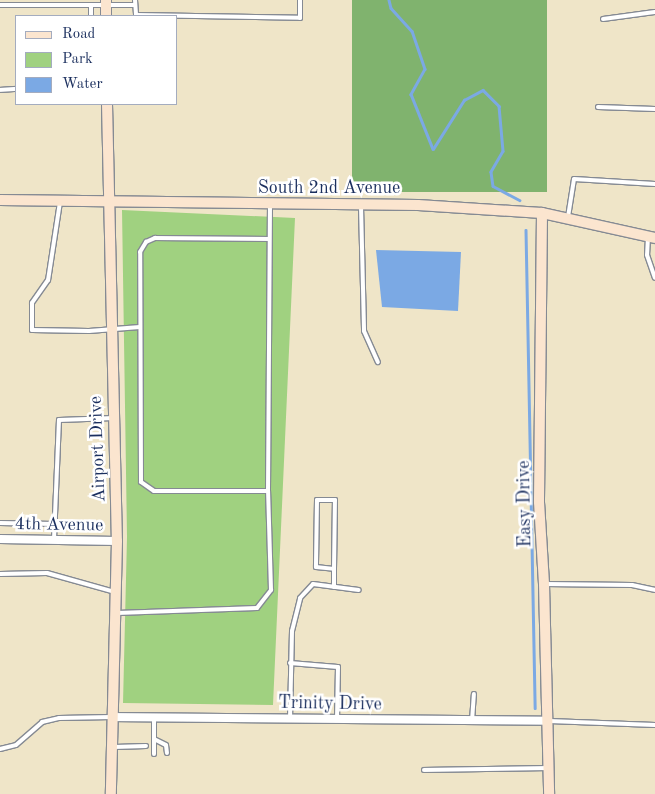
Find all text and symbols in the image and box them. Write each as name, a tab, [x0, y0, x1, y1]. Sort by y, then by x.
legend	[15, 15, 178, 105]
text: Road	[62, 27, 95, 42]
text: Park	[62, 52, 93, 67]
text: Water	[62, 77, 103, 92]
street label: South 2nd Avenue	[258, 177, 400, 199]
street label: Airport Drive	[85, 396, 111, 502]
street label: Easy Drive	[513, 460, 537, 548]
street label: 4th Avenue	[14, 513, 104, 537]
street label: Trinity Drive	[278, 692, 382, 716]

